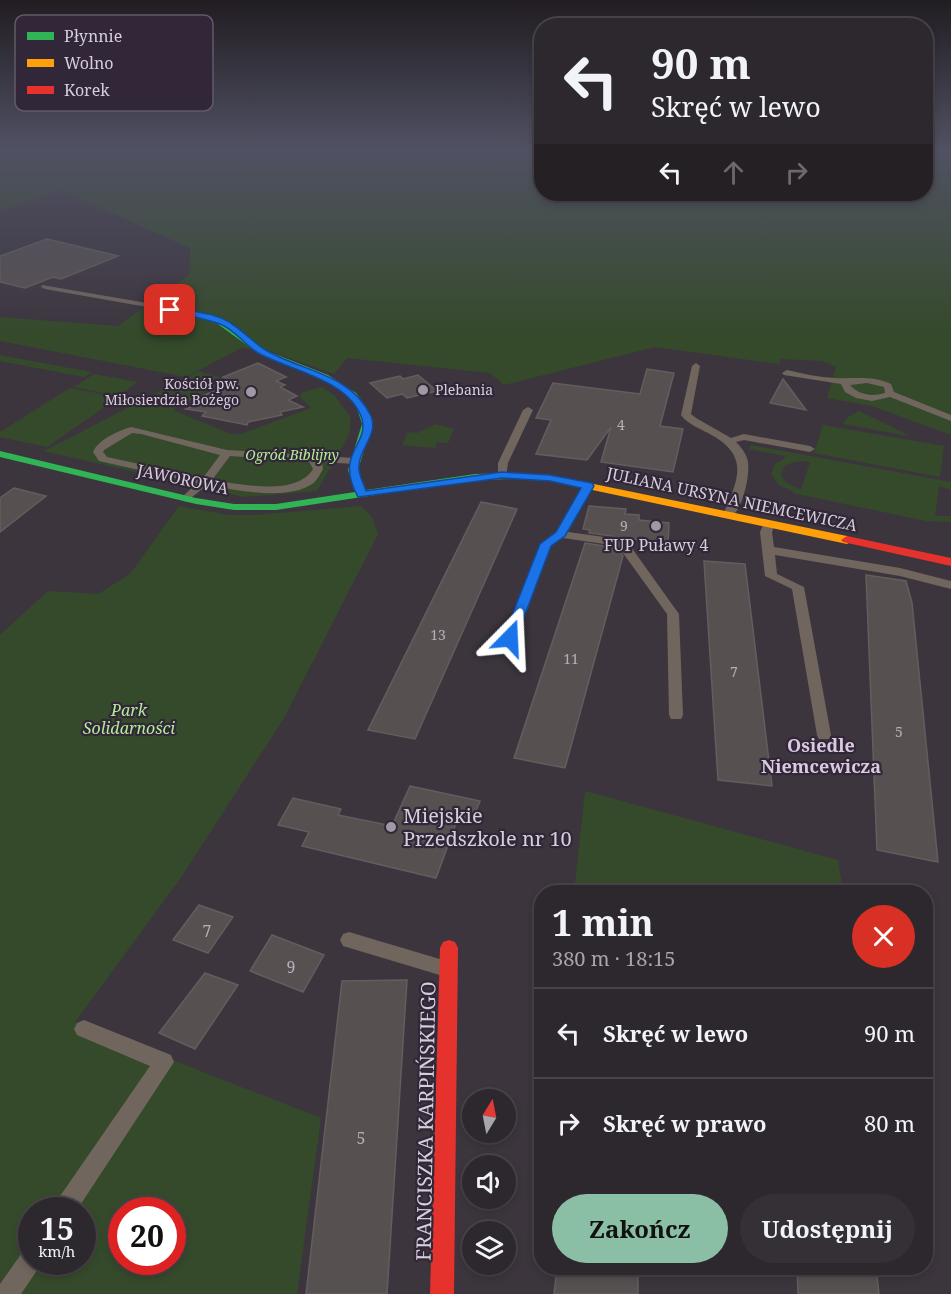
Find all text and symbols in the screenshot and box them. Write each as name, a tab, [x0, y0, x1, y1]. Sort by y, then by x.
legend	[15, 15, 213, 111]
text: Płynnie	[64, 25, 122, 47]
text: 90 m	[651, 34, 751, 91]
icon: left	[552, 42, 630, 120]
text: Wolno	[64, 52, 114, 74]
text: Korek	[64, 79, 110, 101]
text: Skręć w lewo	[651, 88, 821, 125]
icon: left	[654, 156, 687, 189]
icon: ahead	[717, 156, 750, 189]
icon: right	[780, 156, 813, 189]
pin	[144, 284, 195, 335]
icon: arrive	[153, 293, 186, 326]
place label: Kościół pw. Miłosierdzia Bożego	[105, 374, 239, 409]
place label: Plebania	[435, 380, 493, 399]
marker: Plebania	[416, 383, 430, 397]
marker: Kościół pw. Miłosierdzia Bożego	[244, 385, 258, 399]
house number: 4	[617, 415, 625, 434]
park label: Ogród Biblijny	[245, 445, 339, 464]
street label: JAWOROWA	[134, 458, 231, 500]
street label: JULIANA URSYNA NIEMCEWICZA	[604, 461, 860, 536]
house number: 9	[620, 516, 628, 535]
marker: FUP Puławy 4	[649, 519, 663, 533]
place label: FUP Puławy 4	[604, 534, 708, 556]
position arrow	[478, 606, 542, 670]
house number: 13	[430, 625, 446, 644]
house number: 11	[563, 649, 579, 668]
house number: 7	[730, 662, 738, 681]
park label: Park Solidarności	[83, 699, 175, 739]
house number: 5	[895, 722, 903, 741]
district label: Osiedle Niemcewicza	[761, 733, 881, 778]
place label: Miejskie Przedszkole nr 10	[403, 802, 572, 852]
marker: Miejskie Przedszkole nr 10	[384, 820, 398, 834]
text: 1 min	[552, 898, 654, 947]
button: close	[852, 905, 915, 968]
house number: 7	[203, 920, 212, 942]
text: 380 m · 18:15	[552, 945, 675, 972]
house number: 9	[287, 956, 295, 978]
street label: FRANCISZKA KARPIŃSKIEGO	[410, 981, 441, 1261]
icon: left	[552, 1017, 585, 1050]
text: Skręć w lewo	[603, 1018, 748, 1048]
text: 90 m	[864, 1018, 915, 1048]
north arrow	[462, 1089, 516, 1143]
map controls	[462, 1089, 516, 1275]
icon: right	[552, 1107, 585, 1140]
text: Skręć w prawo	[603, 1108, 766, 1138]
text: 80 m	[864, 1108, 915, 1138]
house number: 5	[357, 1127, 365, 1149]
button: sound	[462, 1155, 516, 1209]
button: Zakończ	[552, 1194, 728, 1263]
button: Udostępnij	[740, 1194, 915, 1263]
speed limit sign: 20	[108, 1197, 186, 1275]
text: 15	[40, 1208, 74, 1249]
button: layers	[462, 1221, 516, 1275]
text: km/h	[39, 1241, 75, 1261]

